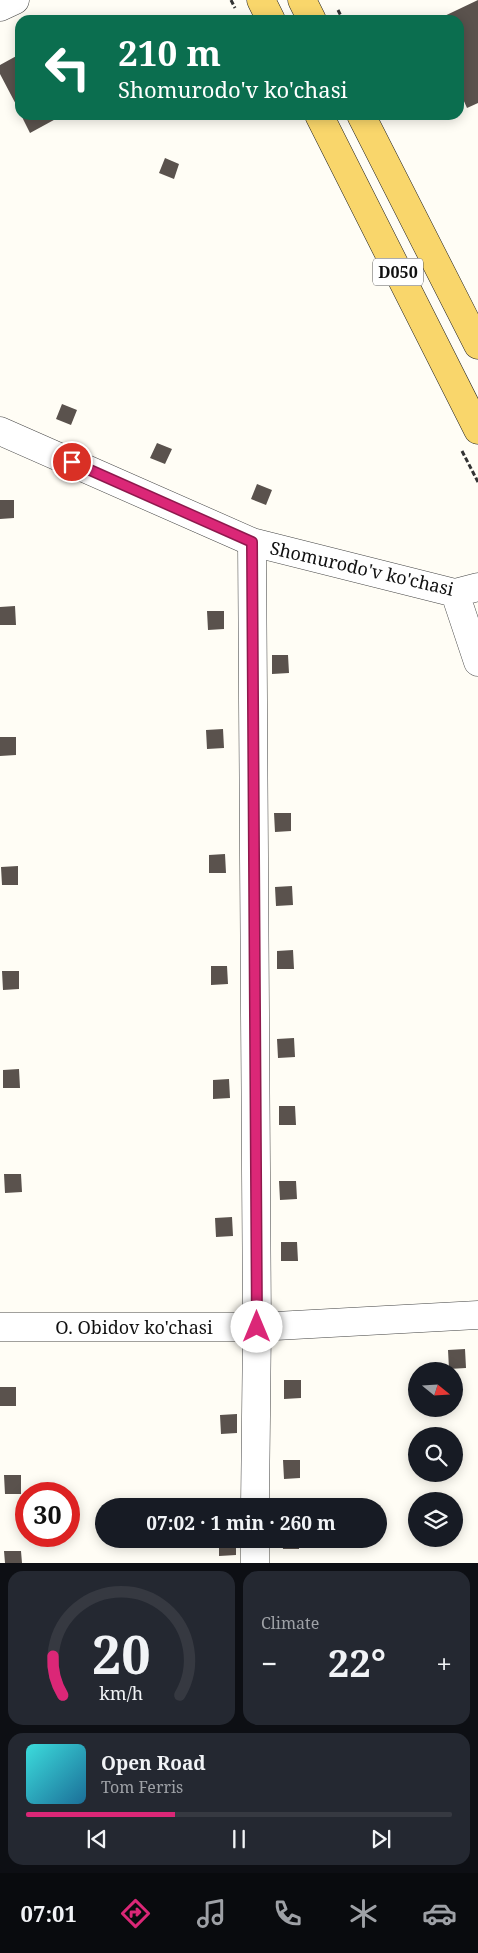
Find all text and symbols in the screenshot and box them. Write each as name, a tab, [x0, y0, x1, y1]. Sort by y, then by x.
text: 210 m	[118, 29, 221, 76]
icon: left	[35, 35, 100, 100]
text: Shomurodo'v ko'chasi	[118, 74, 348, 104]
road number: D050	[373, 258, 423, 286]
pin	[51, 441, 93, 483]
icon: arrive	[58, 448, 86, 476]
street label: Shomurodo'v ko'chasi	[268, 535, 456, 601]
position arrow	[230, 1300, 282, 1352]
street label: O. Obidov ko'chasi	[55, 1315, 213, 1339]
north arrow	[408, 1362, 462, 1418]
map controls	[408, 1362, 463, 1547]
button: search	[408, 1427, 463, 1482]
speed limit sign: 30	[15, 1482, 80, 1547]
button: layers	[408, 1492, 463, 1547]
text: 07:02 · 1 min · 260 m	[146, 1510, 336, 1536]
text: Climate	[261, 1612, 319, 1634]
text: 20	[92, 1618, 151, 1689]
text: 22°	[328, 1636, 386, 1688]
text: −	[261, 1644, 277, 1682]
text: +	[436, 1644, 452, 1682]
text: km/h	[100, 1681, 143, 1705]
text: Open Road	[101, 1750, 206, 1776]
text: Tom Ferris	[101, 1776, 183, 1798]
icon: previous	[83, 1825, 111, 1853]
icon: pause	[225, 1825, 253, 1853]
icon: next	[367, 1825, 395, 1853]
icon: directions	[118, 1896, 153, 1931]
icon: music	[194, 1896, 229, 1931]
icon: phone	[270, 1896, 305, 1931]
icon: climate	[346, 1896, 381, 1931]
icon: car	[422, 1896, 457, 1931]
text: 07:01	[21, 1898, 77, 1928]

